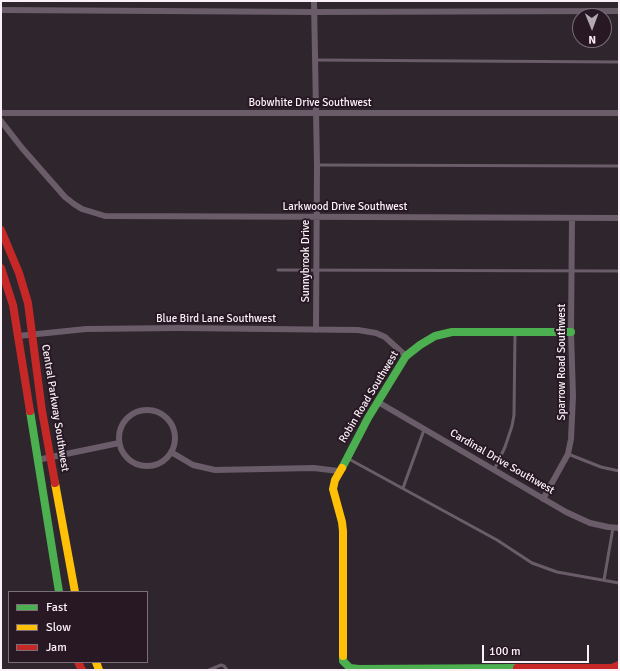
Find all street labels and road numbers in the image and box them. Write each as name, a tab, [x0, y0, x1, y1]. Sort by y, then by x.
street label: Bobwhite Drive Southwest	[248, 96, 372, 110]
street label: Larkwood Drive Southwest	[283, 200, 407, 214]
street label: Sunnybrook Drive	[299, 220, 313, 302]
street label: Sparrow Road Southwest	[555, 304, 569, 420]
street label: Blue Bird Lane Southwest	[156, 312, 276, 326]
street label: Central Parkway Southwest	[38, 343, 72, 473]
street label: Robin Road Southwest	[336, 349, 402, 445]
street label: Cardinal Drive Southwest	[447, 427, 557, 497]

